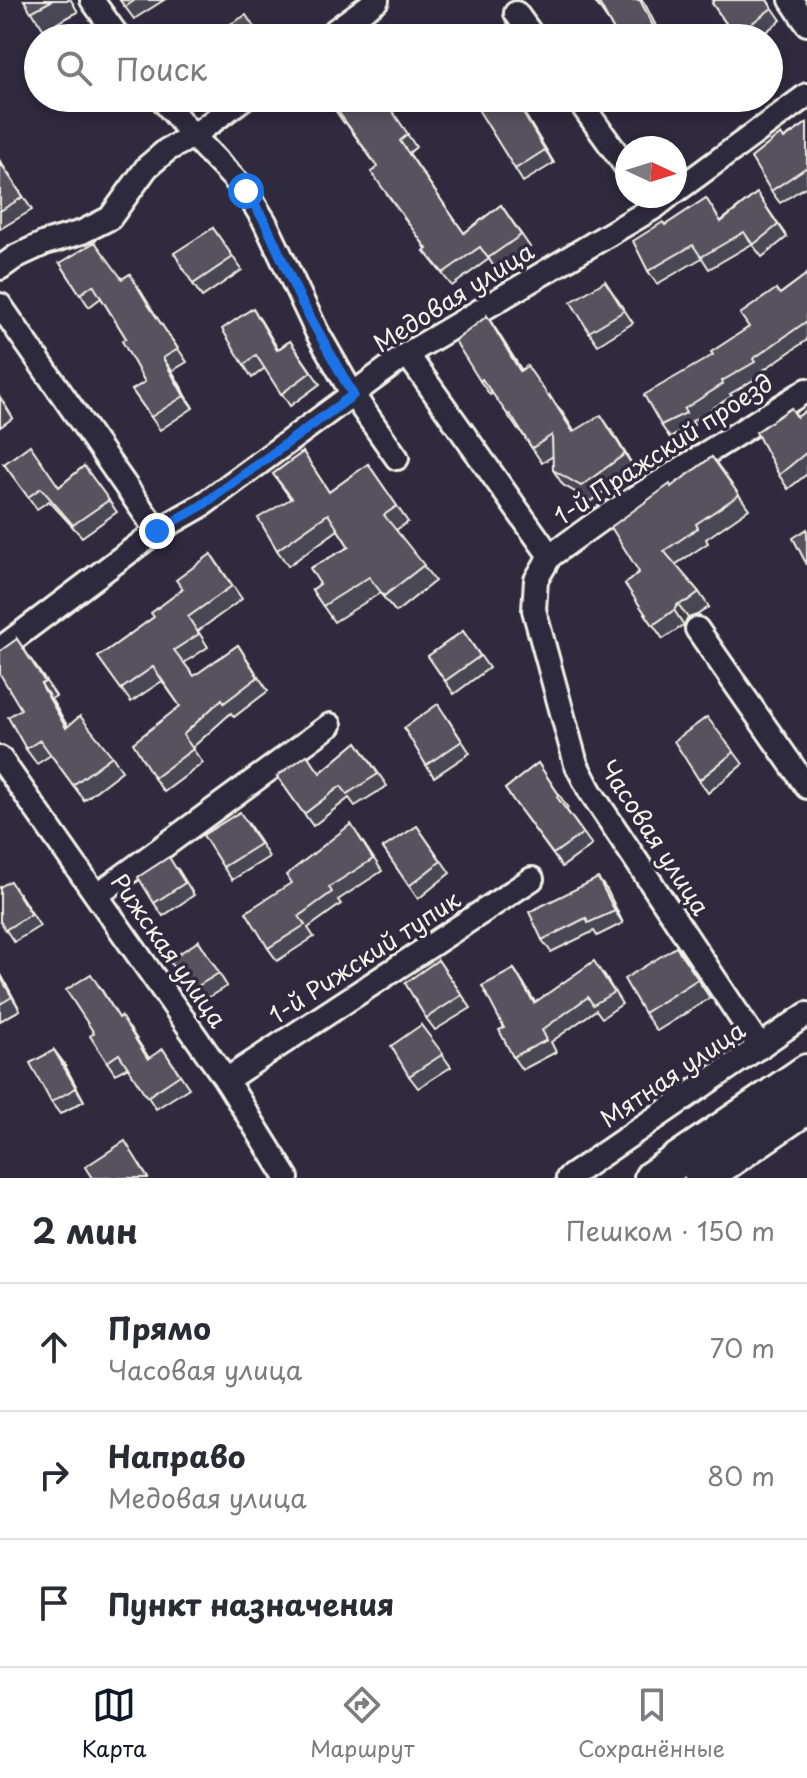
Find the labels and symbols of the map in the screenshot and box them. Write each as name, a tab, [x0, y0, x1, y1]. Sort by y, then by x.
north arrow	[615, 136, 687, 208]
route start	[228, 173, 264, 209]
street label: Медовая улица	[366, 232, 540, 360]
street label: 1-й Пражский проезд	[546, 364, 780, 533]
route end	[139, 513, 175, 549]
street label: Часовая улица	[592, 752, 720, 922]
street label: Рижская улица	[103, 865, 236, 1034]
street label: 1-й Рижский тупик	[261, 880, 467, 1032]
street label: Мятная улица	[592, 1011, 752, 1135]

